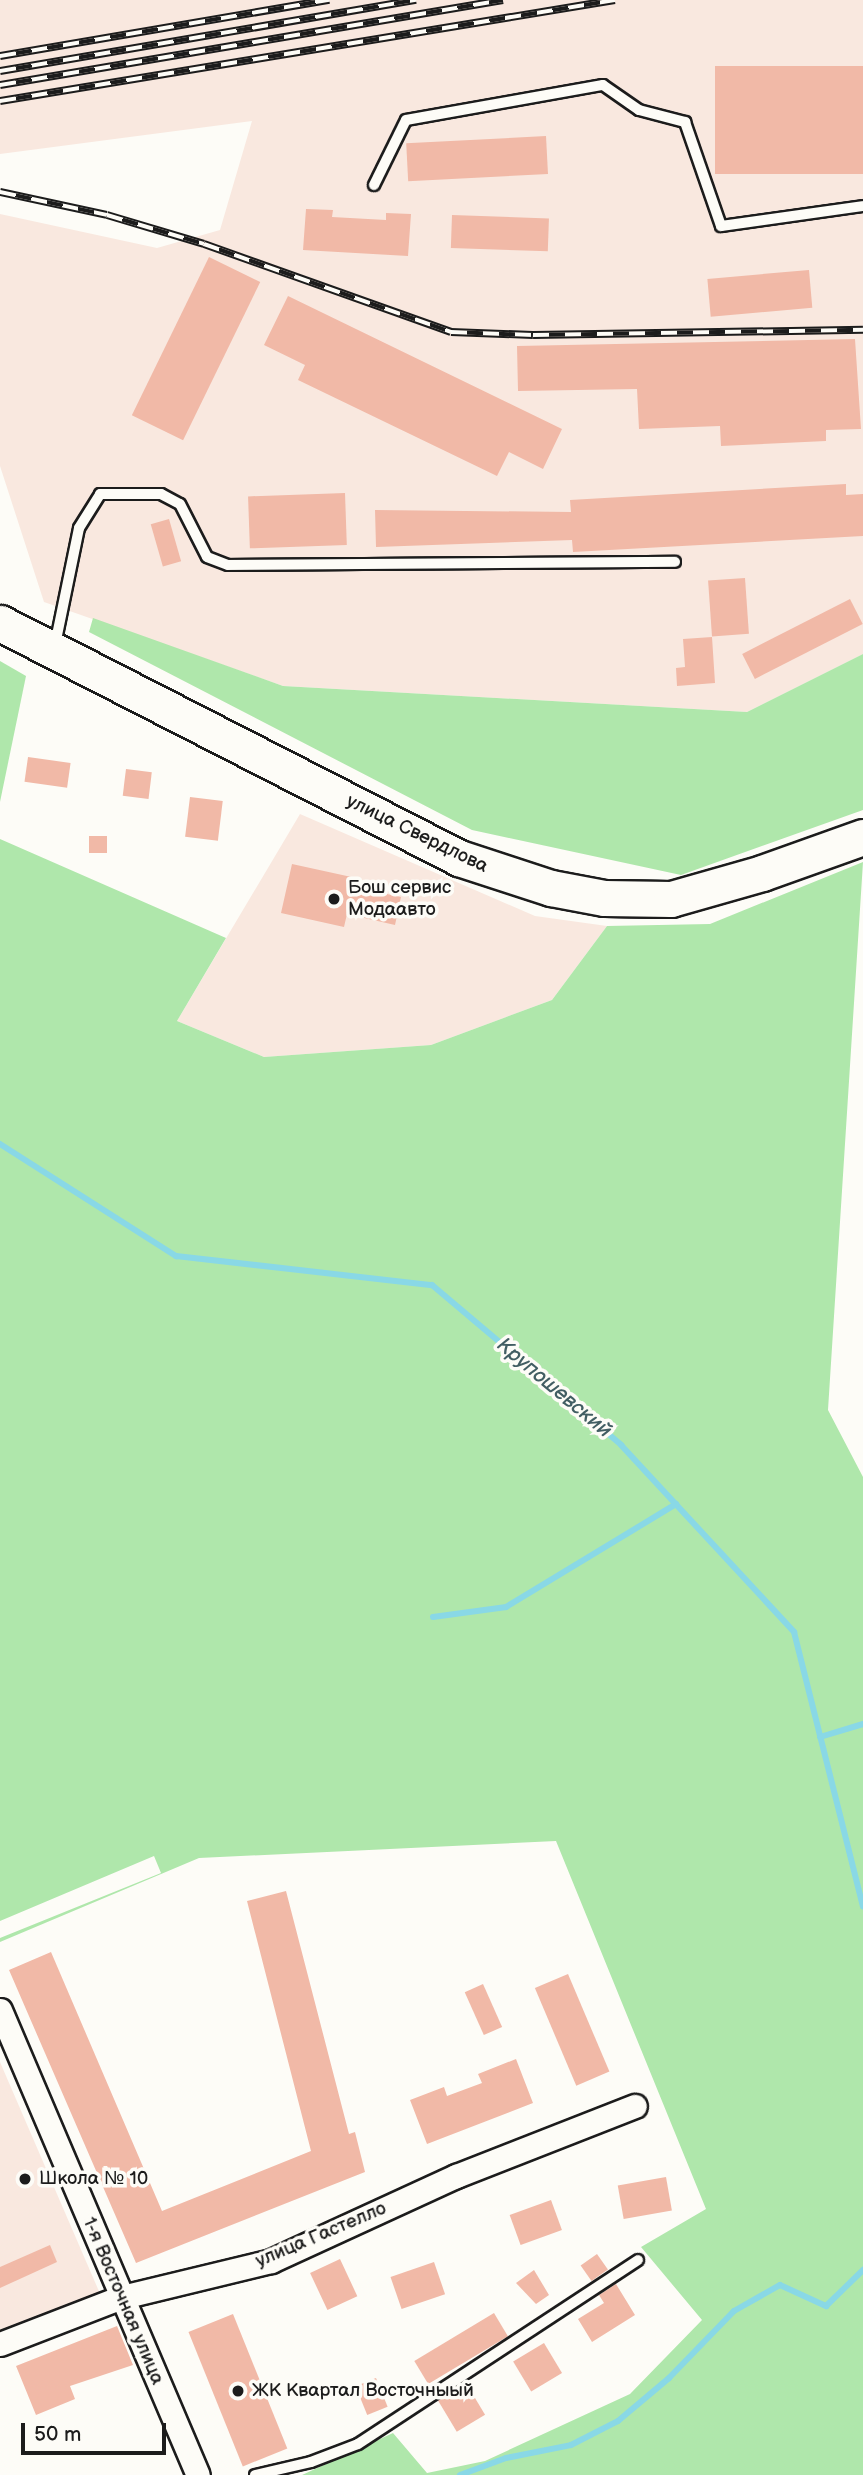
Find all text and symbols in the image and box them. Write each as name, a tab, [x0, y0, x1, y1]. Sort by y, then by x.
street label: улица Свердлова	[342, 790, 492, 878]
place label: Бош сервис Модаавто	[348, 877, 451, 921]
marker: Бош сервис Модаавто	[326, 891, 342, 907]
water label: Крупошевский	[491, 1333, 617, 1443]
place label: Школа № 10	[39, 2168, 148, 2190]
marker: Школа № 10	[17, 2171, 33, 2187]
street label: улица Гастелло	[252, 2197, 390, 2273]
street label: 1-я Восточная улица	[77, 2214, 169, 2388]
place label: ЖК Квартал Восточныый	[252, 2380, 474, 2402]
marker: ЖК Квартал Восточныый	[230, 2383, 246, 2399]
scale bar	[24, 2408, 170, 2452]
text: 50 m	[34, 2422, 81, 2447]

